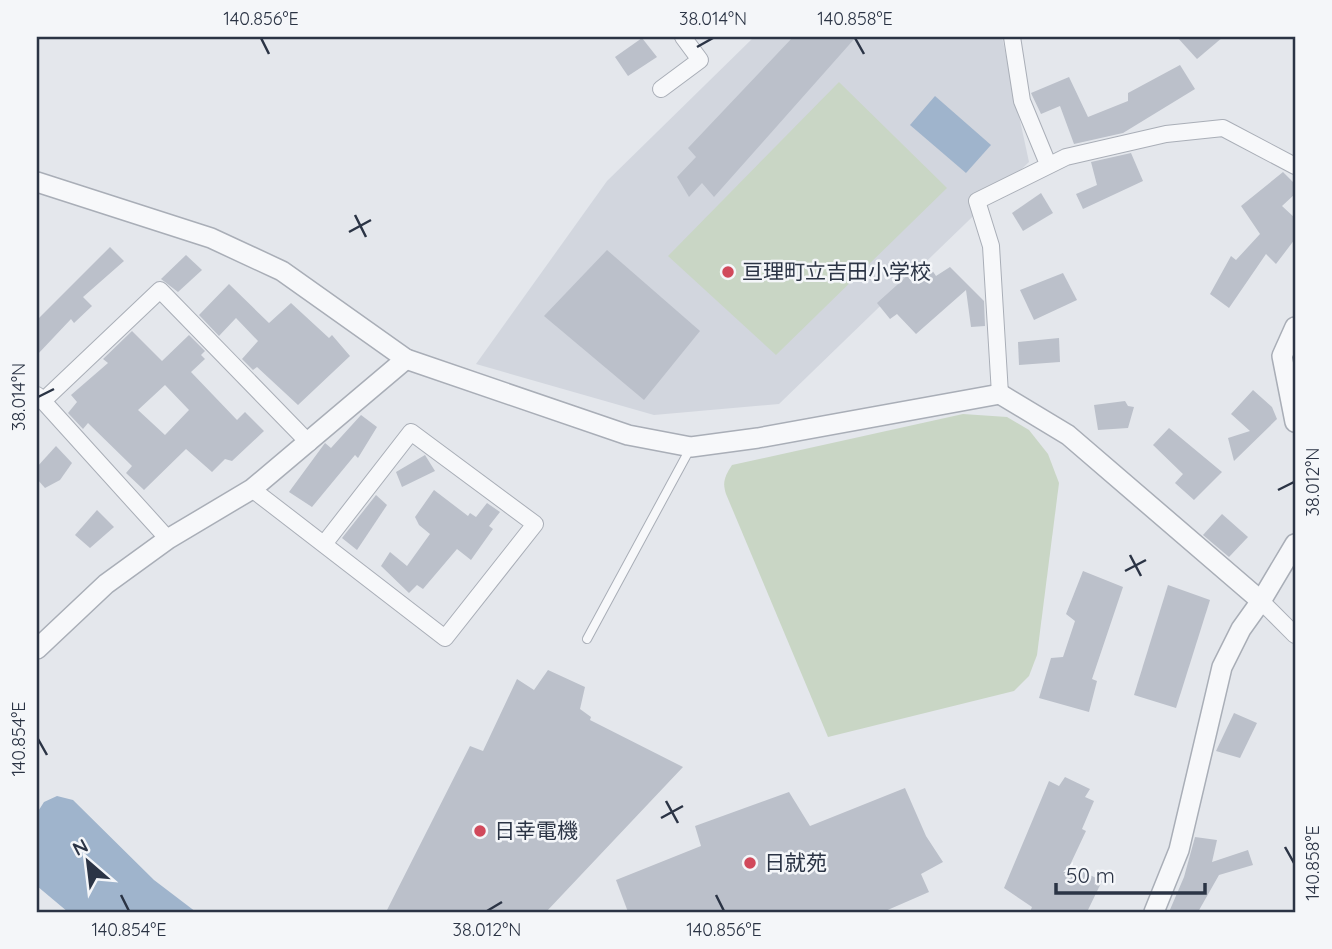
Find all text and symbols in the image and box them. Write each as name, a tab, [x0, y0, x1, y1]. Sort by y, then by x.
text: 140.856°E	[223, 7, 299, 30]
text: 38.014°N	[679, 7, 747, 30]
text: 140.858°E	[817, 7, 893, 30]
place label: 亘理町立吉田小学校	[742, 258, 931, 284]
marker: 亘理町立吉田小学校	[720, 264, 736, 280]
text: 38.014°N	[7, 363, 30, 431]
text: 38.012°N	[1301, 448, 1324, 516]
text: 140.854°E	[7, 701, 30, 777]
place label: 日幸電機	[494, 817, 578, 843]
marker: 日幸電機	[472, 823, 488, 839]
text: 140.858°E	[1301, 825, 1324, 901]
north arrow	[52, 827, 122, 897]
text: N	[68, 833, 92, 861]
place label: 日就苑	[764, 849, 827, 875]
scale bar	[1056, 851, 1204, 895]
marker: 日就苑	[742, 855, 758, 871]
text: 50 m	[1066, 862, 1115, 888]
text: 140.854°E	[91, 918, 167, 941]
text: 38.012°N	[453, 918, 521, 941]
text: 140.856°E	[686, 918, 762, 941]

